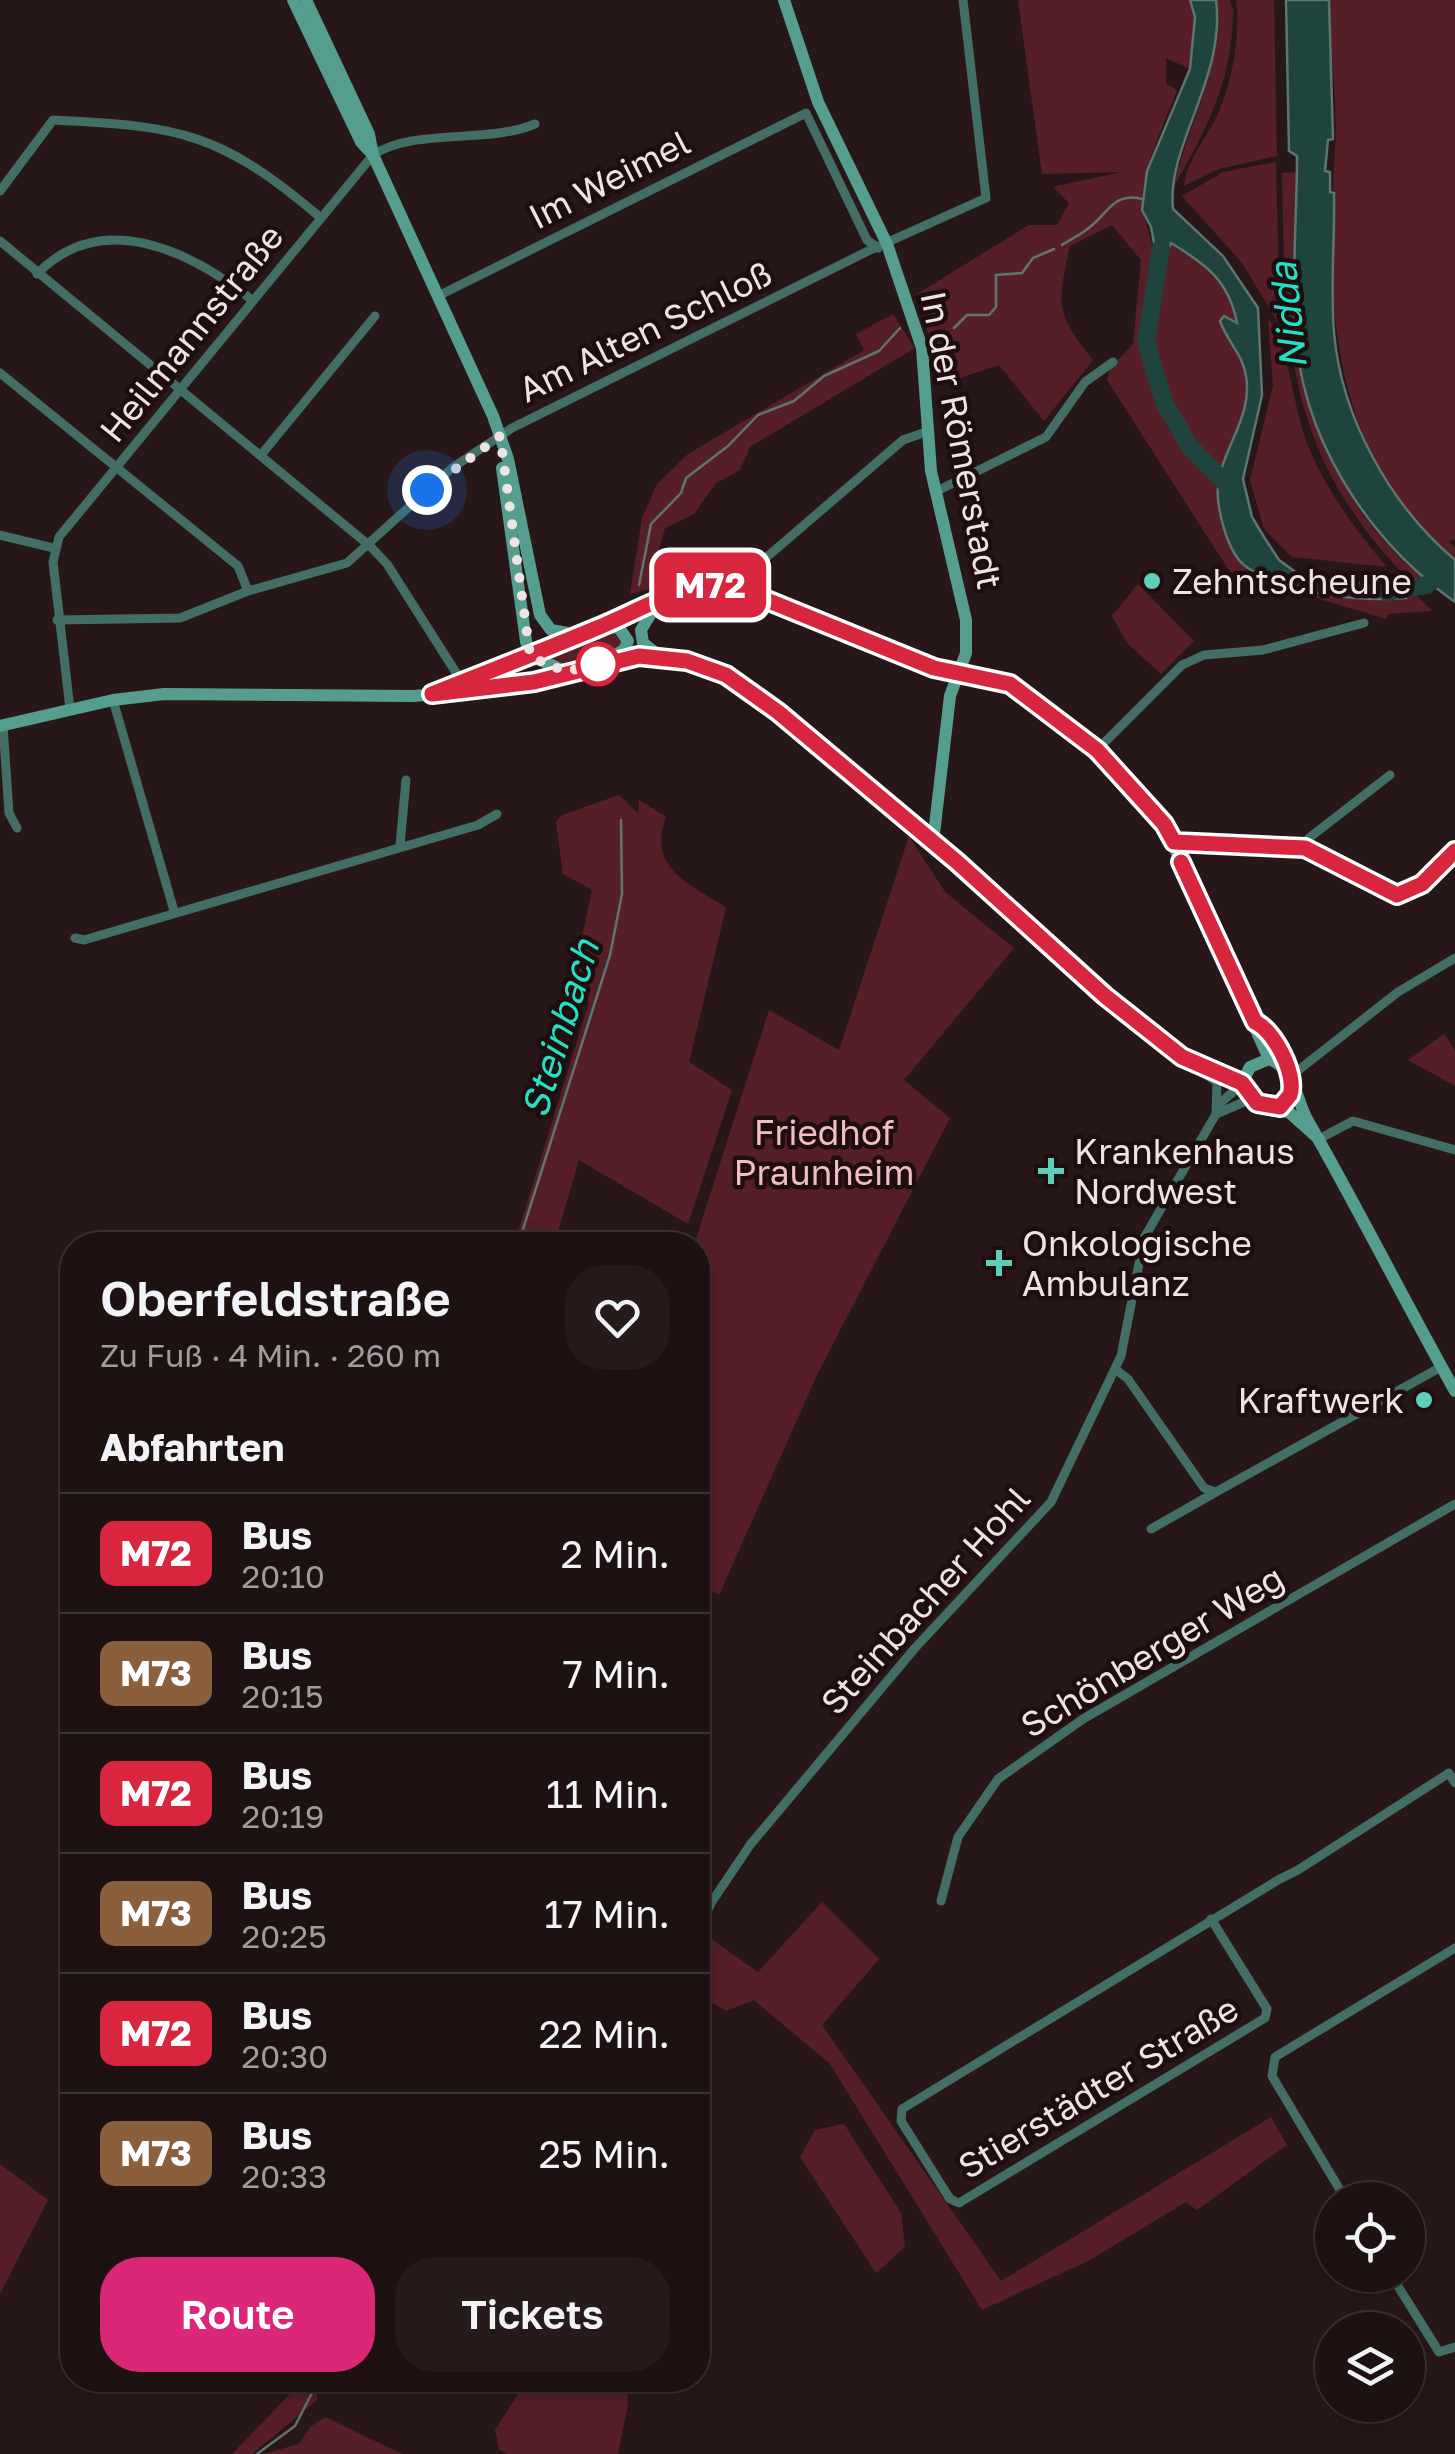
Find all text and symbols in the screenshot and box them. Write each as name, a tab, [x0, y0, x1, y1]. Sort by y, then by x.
street label: Im Weimel	[521, 121, 697, 237]
street label: Heilmannstraße	[91, 216, 291, 450]
street label: Am Alten Schloß	[512, 252, 778, 410]
water label: Nidda	[1259, 259, 1315, 372]
street label: In der Römerstadt	[913, 287, 1011, 593]
your location	[402, 465, 452, 515]
line badge: M72	[652, 552, 768, 618]
place label: Zehntscheune	[1172, 560, 1412, 602]
text: M72	[674, 564, 746, 606]
marker: Zehntscheune	[1141, 570, 1163, 592]
unlabelled marker	[577, 643, 619, 685]
water label: Steinbach	[511, 932, 608, 1122]
park label: Friedhof Praunheim	[734, 1111, 914, 1193]
place label: Krankenhaus Nordwest	[1074, 1130, 1295, 1212]
marker: Krankenhaus Nordwest	[1038, 1158, 1064, 1184]
place label: Onkologische Ambulanz	[1022, 1222, 1252, 1304]
marker: Onkologische Ambulanz	[986, 1250, 1012, 1276]
button: heart	[565, 1265, 670, 1370]
text: Oberfeldstraße	[100, 1269, 451, 1327]
text: Zu Fuß · 4 Min. · 260 m	[100, 1336, 441, 1374]
place label: Kraftwerk	[1238, 1379, 1404, 1421]
marker: Kraftwerk	[1413, 1389, 1435, 1411]
text: Abfahrten	[100, 1424, 284, 1469]
street label: Steinbacher Hohl	[812, 1478, 1038, 1722]
text: Bus	[242, 1512, 312, 1557]
text: 2 Min.	[561, 1531, 670, 1576]
text: M72	[120, 1532, 192, 1574]
street label: Schönberger Weg	[1013, 1556, 1291, 1746]
text: 20:10	[242, 1557, 325, 1595]
text: Bus	[242, 1632, 312, 1677]
text: 7 Min.	[563, 1651, 670, 1696]
text: M73	[120, 1652, 192, 1694]
text: 20:15	[242, 1677, 324, 1715]
text: Bus	[242, 1752, 312, 1797]
text: 11 Min.	[546, 1771, 670, 1816]
text: M72	[120, 1772, 192, 1814]
text: 20:19	[242, 1797, 324, 1835]
text: Bus	[242, 1872, 312, 1917]
text: 17 Min.	[544, 1891, 670, 1936]
text: M73	[120, 1892, 192, 1934]
text: 20:25	[242, 1917, 327, 1955]
street label: Stierstädter Straße	[950, 1987, 1246, 2187]
text: Bus	[242, 1992, 312, 2037]
text: 22 Min.	[539, 2011, 670, 2056]
text: M72	[120, 2012, 192, 2054]
text: 20:30	[242, 2037, 328, 2075]
text: Bus	[242, 2112, 312, 2157]
text: 25 Min.	[539, 2131, 670, 2176]
text: M73	[120, 2132, 192, 2174]
text: 20:33	[242, 2157, 327, 2195]
map controls	[1315, 2182, 1425, 2422]
button: locate	[1315, 2182, 1425, 2292]
button: Route	[100, 2257, 375, 2372]
button: Tickets	[395, 2257, 670, 2372]
button: layers	[1315, 2312, 1425, 2422]

